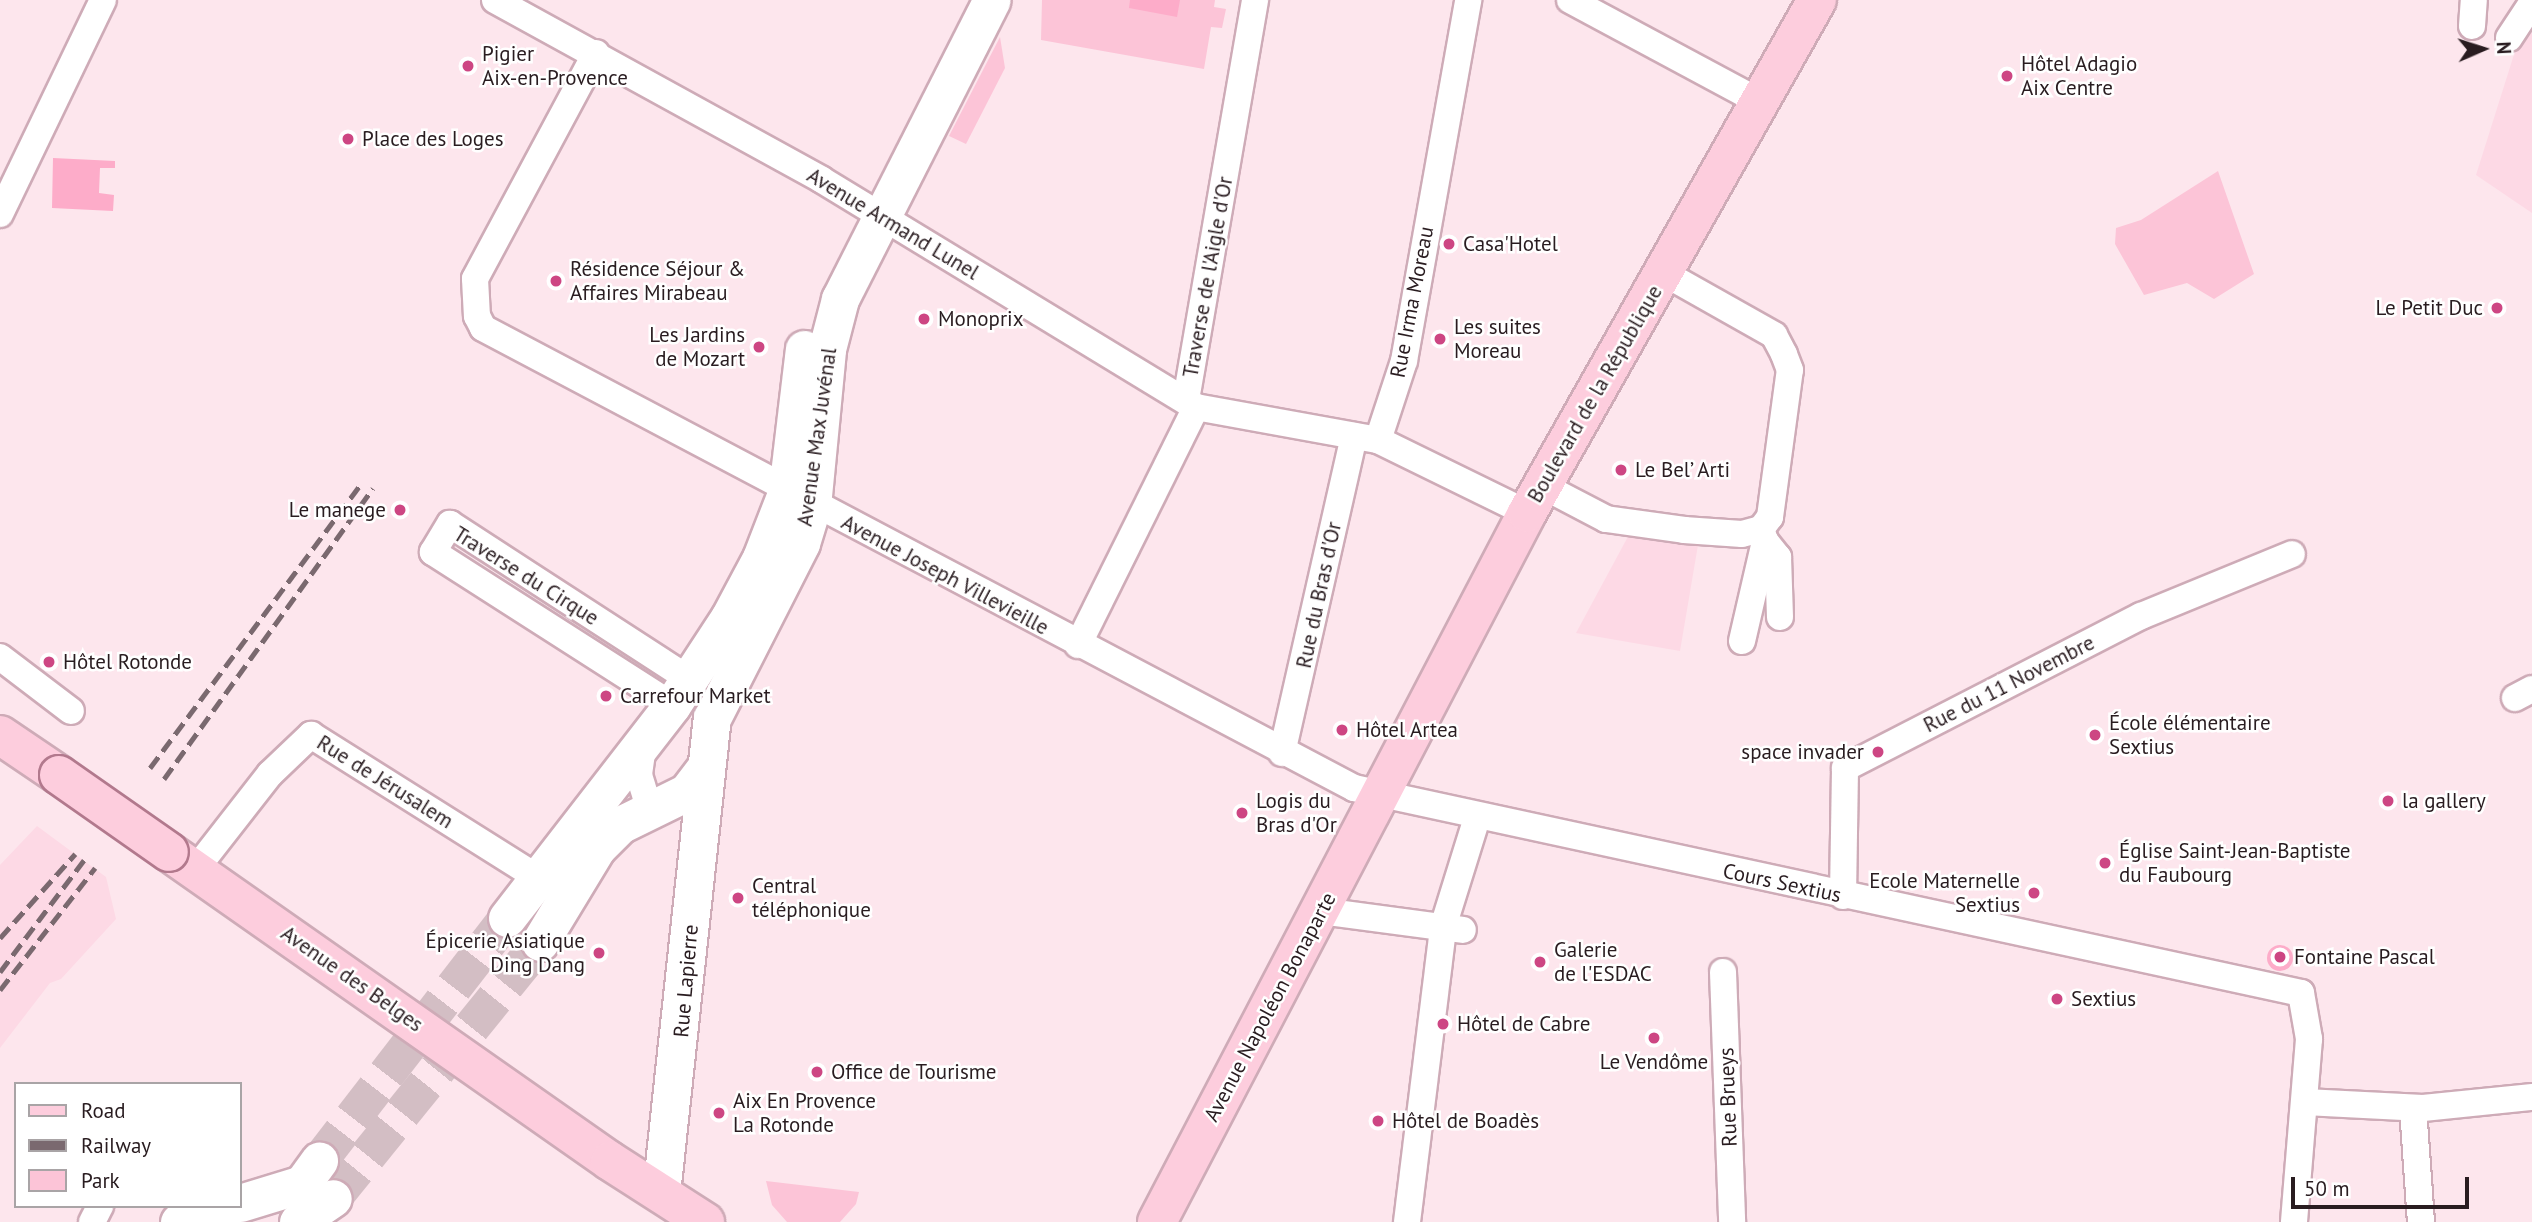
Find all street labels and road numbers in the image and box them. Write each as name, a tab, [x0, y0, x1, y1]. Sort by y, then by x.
street label: Avenue Armand Lunel	[802, 163, 984, 285]
street label: Traverse de l'Aigle d'Or	[1178, 175, 1238, 379]
street label: Rue Irma Moreau	[1385, 224, 1439, 380]
street label: Boulevard de la République	[1522, 281, 1668, 507]
street label: Avenue Max Juvénal	[792, 346, 842, 528]
street label: Avenue Joseph Villevieille	[837, 510, 1053, 640]
street label: Rue du Bras d'Or	[1291, 520, 1347, 670]
street label: Traverse du Cirque	[449, 521, 603, 631]
street label: Rue du 11 Novembre	[1919, 630, 2099, 738]
street label: Rue de Jérusalem	[312, 730, 458, 834]
street label: Cours Sextius	[1720, 858, 1844, 908]
street label: Avenue Napoléon Bonaparte	[1199, 888, 1341, 1126]
street label: Avenue des Belges	[276, 921, 428, 1037]
street label: Rue Lapierre	[669, 923, 703, 1039]
street label: Rue Brueys	[1714, 1047, 1742, 1147]

